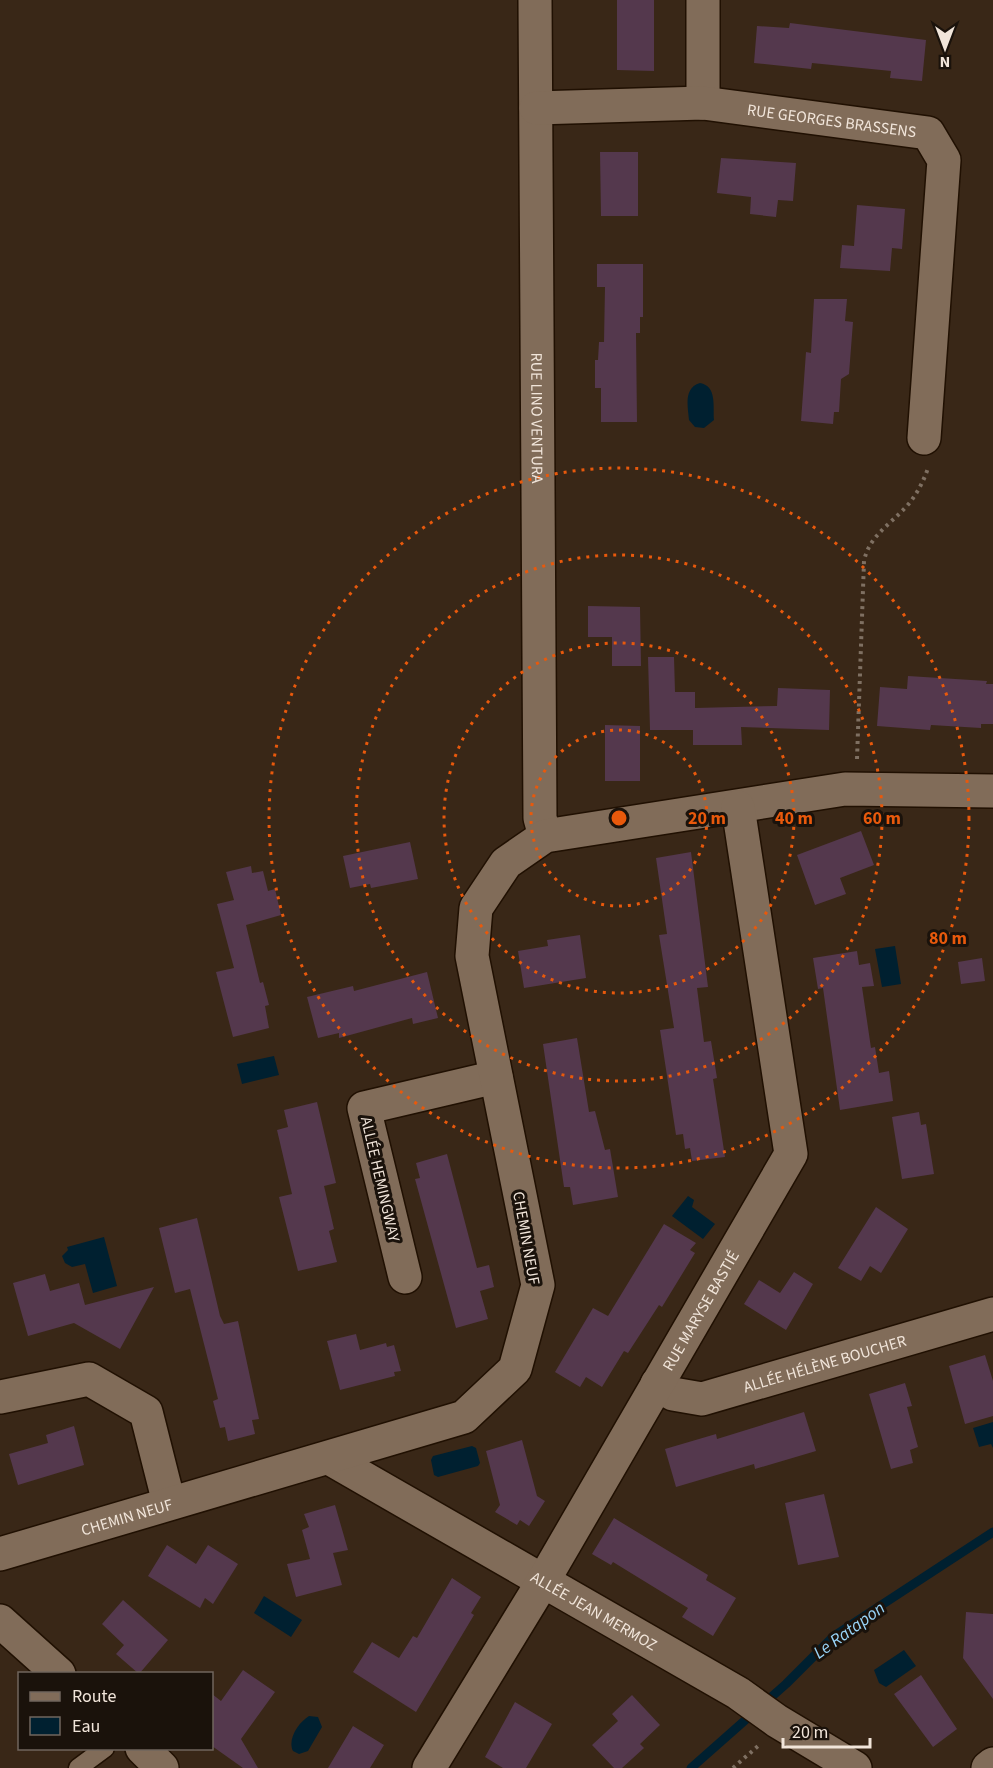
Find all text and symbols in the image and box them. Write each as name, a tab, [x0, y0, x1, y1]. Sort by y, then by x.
north arrow	[915, 18, 975, 78]
text: N	[940, 51, 950, 73]
street label: RUE GEORGES BRASSENS	[746, 99, 918, 143]
street label: RUE LINO VENTURA	[525, 352, 548, 484]
text: 20 m	[688, 806, 726, 831]
text: 40 m	[775, 806, 813, 831]
text: 60 m	[863, 806, 901, 831]
centre of rings	[609, 808, 629, 828]
text: 80 m	[929, 926, 967, 951]
street label: ALLÉE HEMINGWAY	[355, 1114, 405, 1244]
street label: CHEMIN NEUF	[507, 1190, 545, 1287]
street label: RUE MARYSE BASTIÉ	[658, 1247, 745, 1375]
street label: ALLÉE HÉLÈNE BOUCHER	[741, 1330, 909, 1398]
street label: CHEMIN NEUF	[78, 1494, 175, 1542]
street label: ALLÉE JEAN MERMOZ	[527, 1566, 661, 1656]
water label: Le Ratapon	[808, 1596, 890, 1665]
legend	[18, 1672, 213, 1750]
text: Route	[72, 1684, 116, 1709]
scale bar	[783, 1711, 870, 1749]
text: Eau	[72, 1714, 100, 1739]
text: 20 m	[792, 1720, 828, 1745]

